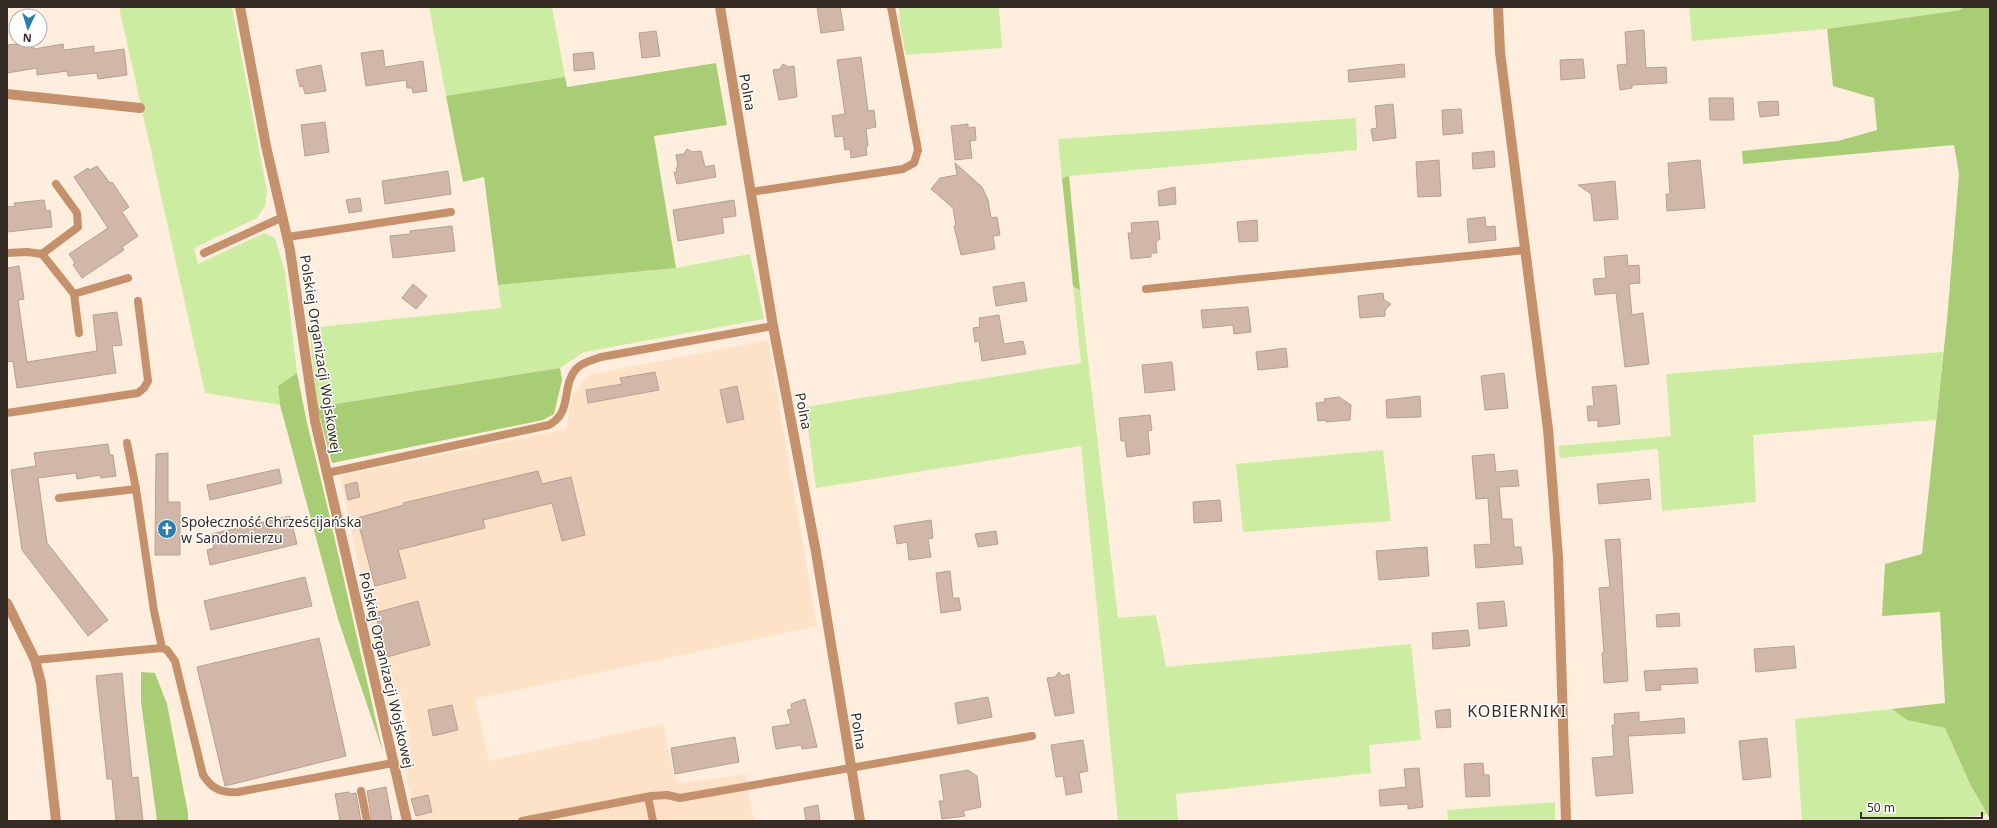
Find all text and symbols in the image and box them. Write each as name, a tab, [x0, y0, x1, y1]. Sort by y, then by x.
north arrow	[8, 8, 48, 48]
text: N	[22, 31, 32, 46]
street label: Polna	[735, 72, 761, 112]
street label: Polskiej Organizacji Wojskowej	[296, 253, 346, 455]
street label: Polna	[791, 391, 817, 431]
place label: Społeczność Chrześcijańska w Sandomierzu	[181, 512, 362, 547]
church icon: Społeczność Chrześcijańska w Sandomierzu	[156, 518, 178, 540]
street label: Polskiej Organizacji Wojskowej	[355, 570, 419, 770]
district label: KOBIERNIKI	[1467, 700, 1567, 722]
street label: Polna	[847, 711, 871, 751]
scale bar	[1861, 794, 1982, 820]
text: 50 m	[1867, 799, 1895, 816]

